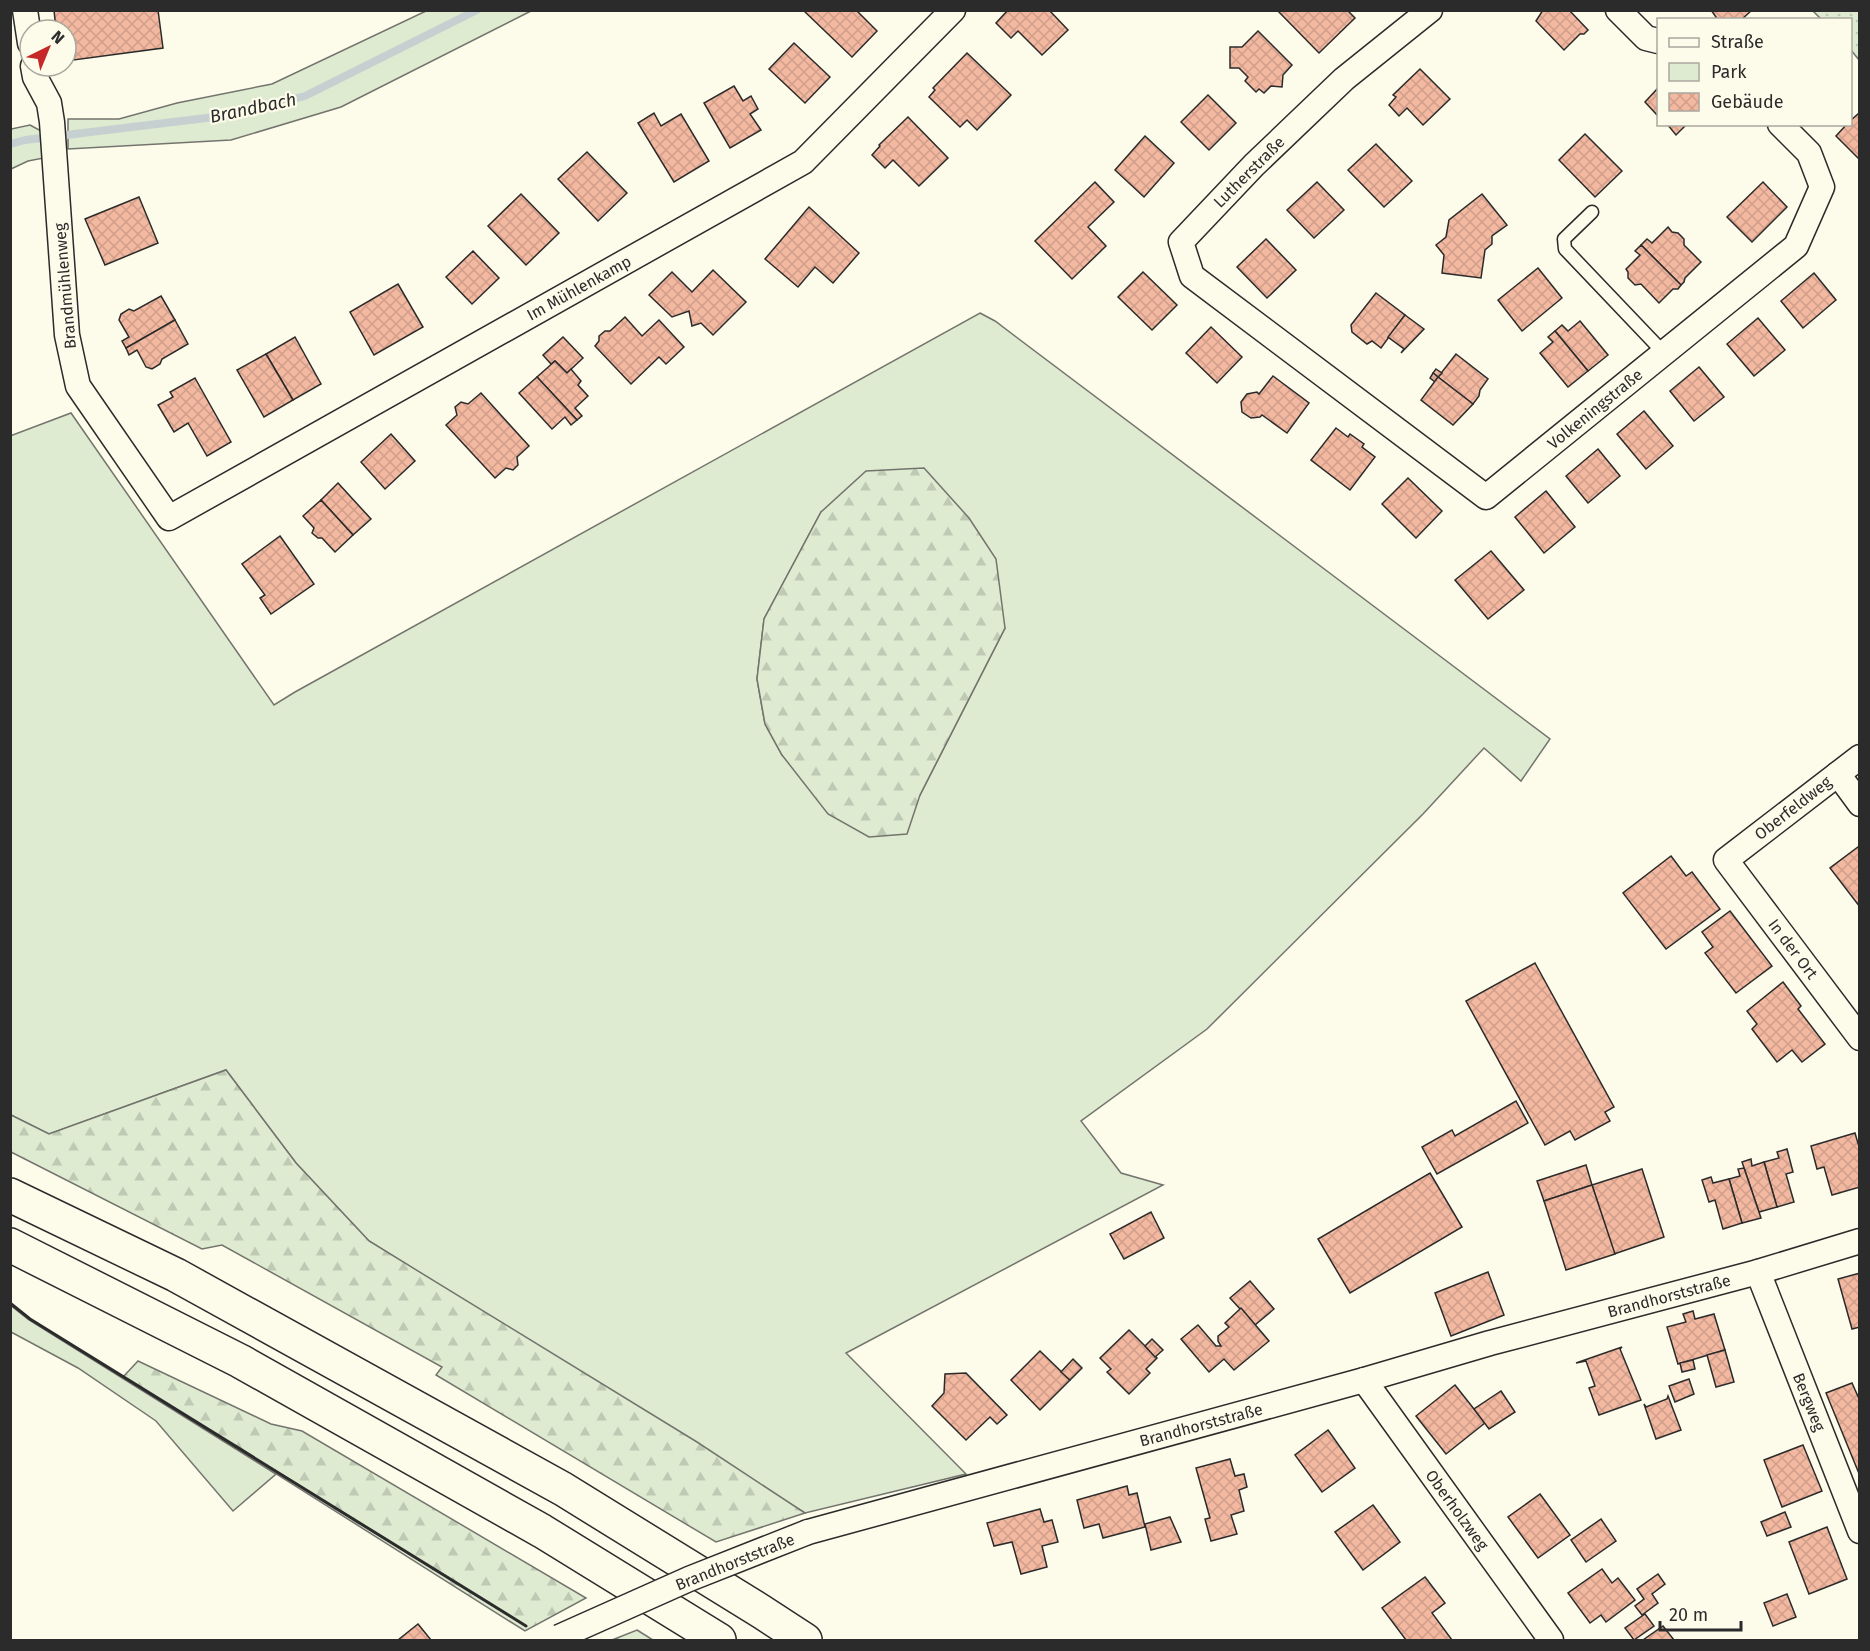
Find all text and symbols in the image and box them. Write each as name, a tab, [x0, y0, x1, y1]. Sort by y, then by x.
north arrow	[18, 18, 78, 78]
legend	[1657, 18, 1852, 126]
text: N	[48, 27, 68, 48]
text: Straße	[1711, 31, 1764, 53]
text: Park	[1711, 61, 1747, 83]
water label: Brandbach	[208, 88, 298, 128]
text: Gebäude	[1711, 91, 1784, 113]
street label: Lutherstraße	[1210, 133, 1288, 211]
street label: Brandmühlenweg	[50, 221, 80, 350]
street label: Im Mühlenkamp	[523, 251, 635, 325]
street label: Volkeningstraße	[1544, 365, 1646, 453]
street label: Oberfeldweg	[1751, 772, 1836, 844]
street label: In der Ort	[1764, 915, 1822, 983]
street label: Brandhorststraße	[1605, 1270, 1733, 1322]
street label: Bergweg	[1789, 1370, 1830, 1435]
street label: Brandhorststraße	[1137, 1399, 1265, 1451]
street label: Oberholzweg	[1422, 1466, 1493, 1554]
street label: Brandhorststraße	[673, 1529, 797, 1595]
scale bar	[1660, 1594, 1741, 1632]
text: 20 m	[1669, 1604, 1708, 1626]

